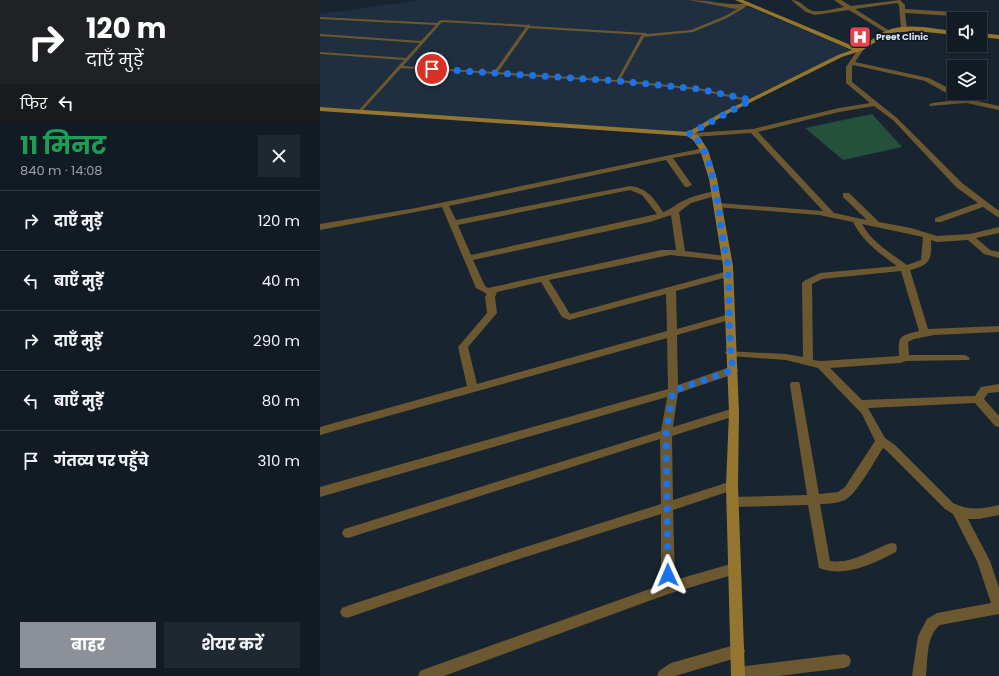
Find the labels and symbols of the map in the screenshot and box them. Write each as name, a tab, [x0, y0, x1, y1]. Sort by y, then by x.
hospital icon: Preet Clinic	[847, 24, 873, 50]
place label: Preet Clinic	[876, 31, 929, 43]
pin	[415, 52, 449, 86]
position arrow	[647, 554, 689, 596]

